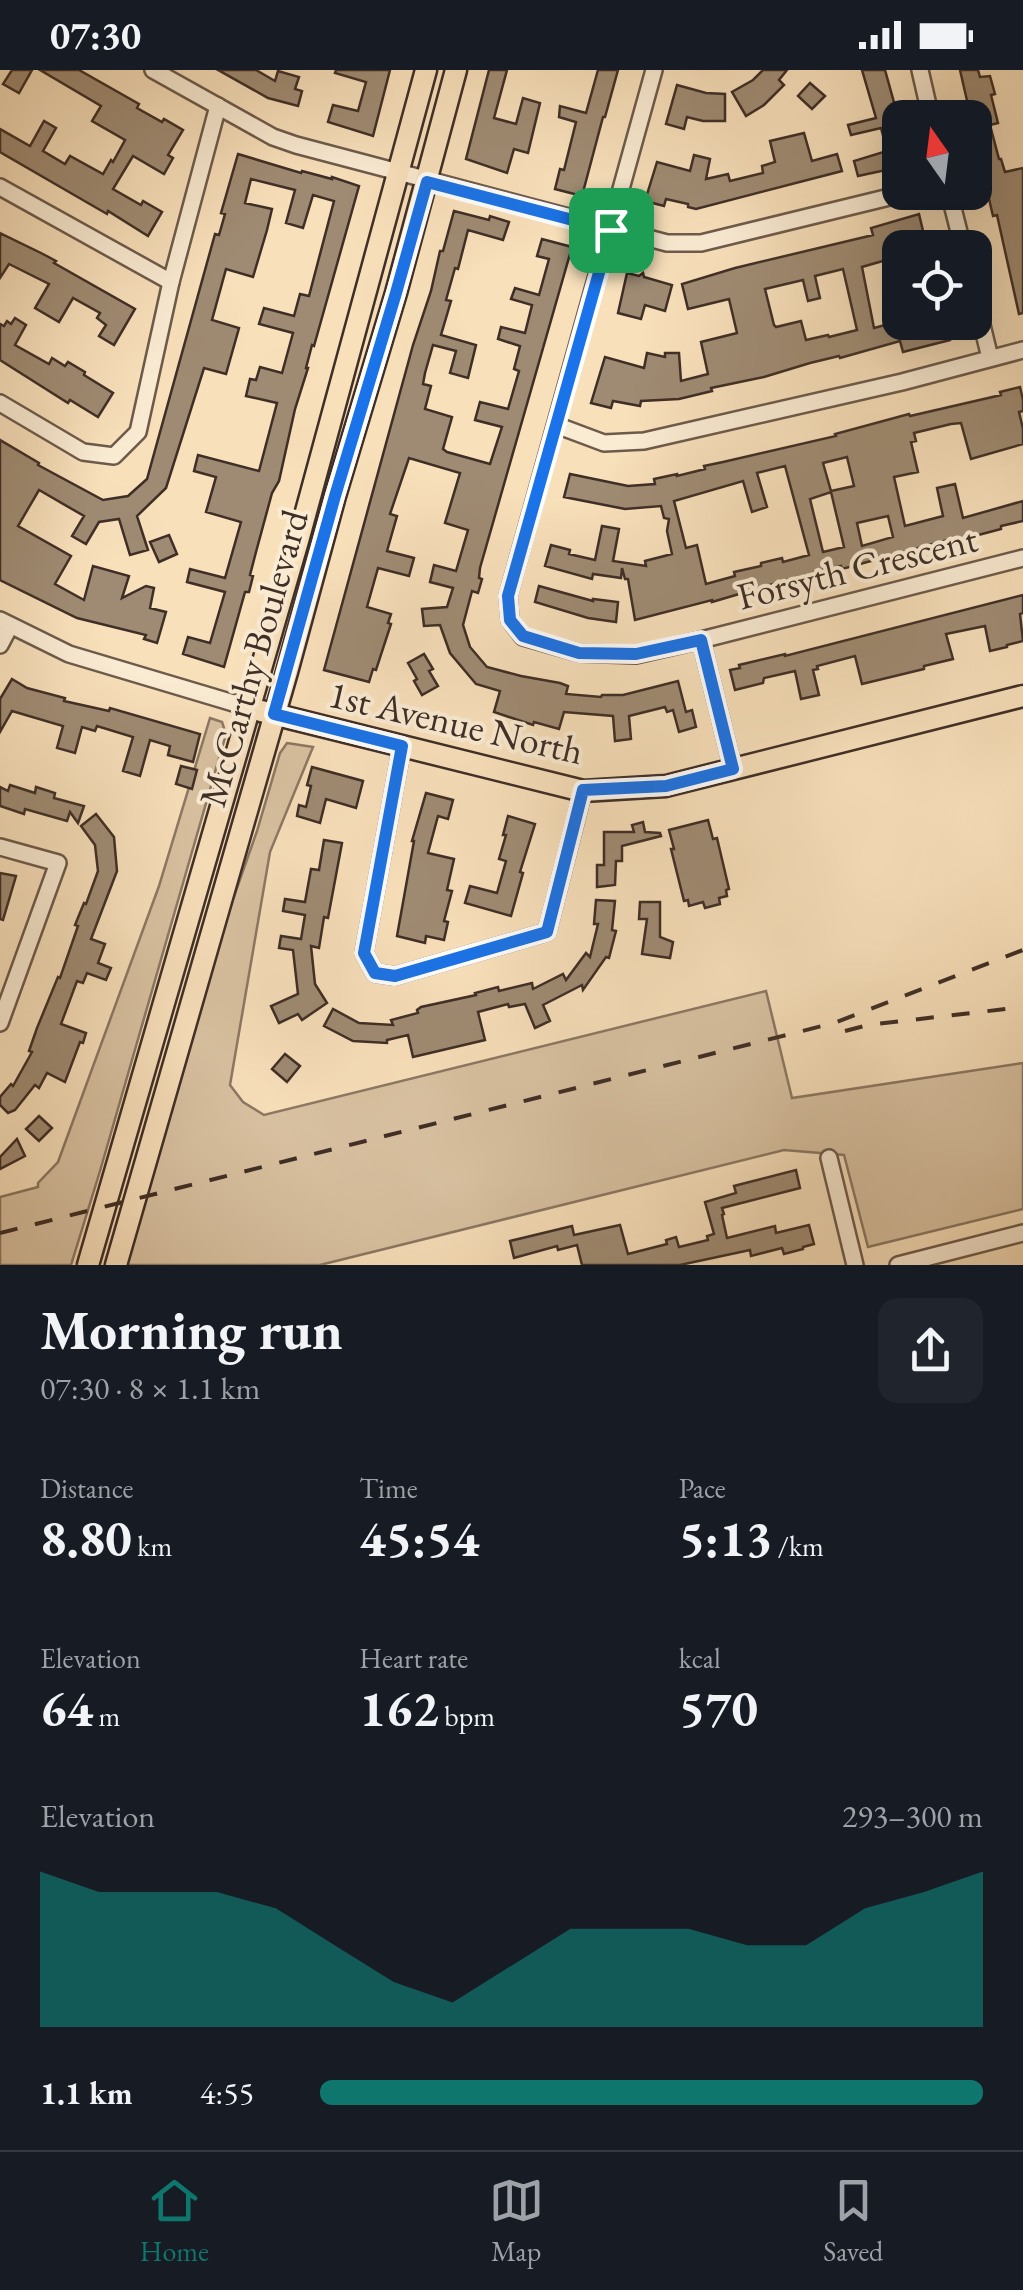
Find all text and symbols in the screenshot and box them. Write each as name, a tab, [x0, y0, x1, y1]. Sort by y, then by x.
text: 07:30	[50, 11, 141, 60]
north arrow	[882, 100, 992, 210]
map controls	[882, 100, 992, 340]
pin	[569, 188, 654, 273]
icon: arrive	[584, 203, 639, 258]
button: locate	[882, 230, 992, 340]
street label: McCarthy Boulevard	[187, 503, 319, 812]
street label: Forsyth Crescent	[732, 513, 982, 620]
street label: 1st Avenue North	[324, 669, 588, 775]
text: Morning run	[40, 1294, 343, 1365]
button: share	[878, 1298, 983, 1403]
text: 07:30 · 8 × 1.1 km	[40, 1367, 260, 1409]
text: Distance	[40, 1470, 134, 1506]
text: Time	[359, 1470, 418, 1506]
text: Pace	[679, 1470, 726, 1506]
text: 8.80	[40, 1506, 132, 1571]
text: 45:54	[359, 1506, 479, 1571]
text: 5:13	[679, 1506, 772, 1571]
text: km	[132, 1528, 172, 1564]
text: /km	[772, 1528, 824, 1564]
text: Elevation	[40, 1640, 141, 1676]
text: Heart rate	[359, 1640, 468, 1676]
text: kcal	[679, 1640, 721, 1676]
text: 64	[40, 1676, 93, 1741]
text: 162	[359, 1676, 439, 1741]
text: 570	[679, 1676, 758, 1741]
text: m	[93, 1698, 120, 1734]
text: bpm	[439, 1698, 495, 1734]
text: Elevation	[40, 1795, 155, 1837]
text: 293–300 m	[842, 1795, 983, 1837]
text: 1.1 km	[40, 2072, 133, 2114]
text: 4:55	[200, 2072, 254, 2114]
tab: Home	[140, 2173, 209, 2269]
tab: Map	[489, 2173, 544, 2269]
tab: Saved	[823, 2173, 883, 2269]

